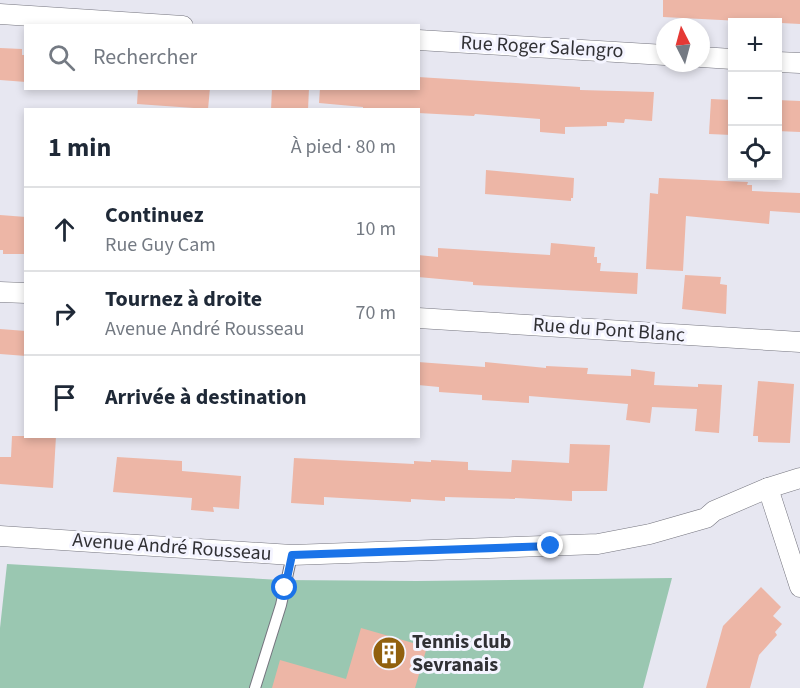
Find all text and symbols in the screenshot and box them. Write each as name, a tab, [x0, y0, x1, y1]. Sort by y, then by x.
north arrow	[656, 18, 710, 72]
map controls	[728, 18, 782, 180]
button: +	[728, 18, 782, 72]
search box	[24, 24, 420, 90]
street label: Rue Roger Salengro	[460, 29, 624, 65]
icon: search	[45, 41, 78, 74]
text: Rechercher	[93, 41, 197, 73]
button: −	[728, 72, 782, 126]
button: locate	[728, 126, 782, 180]
text: 1 min	[48, 129, 111, 166]
text: À pied · 80 m	[291, 133, 396, 161]
text: Continuez	[105, 199, 204, 231]
icon: ahead	[48, 213, 81, 246]
text: 10 m	[356, 215, 396, 243]
text: Rue Guy Cam	[105, 231, 216, 259]
text: Tournez à droite	[105, 283, 262, 315]
icon: right	[48, 297, 81, 330]
text: 70 m	[356, 299, 396, 327]
street label: Rue du Pont Blanc	[532, 311, 686, 349]
text: Avenue André Rousseau	[105, 315, 304, 343]
icon: arrive	[48, 381, 81, 414]
text: Arrivée à destination	[105, 381, 307, 413]
street label: Avenue André Rousseau	[72, 526, 272, 568]
route end	[537, 532, 563, 558]
route start	[271, 574, 297, 600]
place label: Tennis club Sevranais	[412, 628, 511, 679]
building icon: Tennis club Sevranais	[371, 635, 407, 671]

